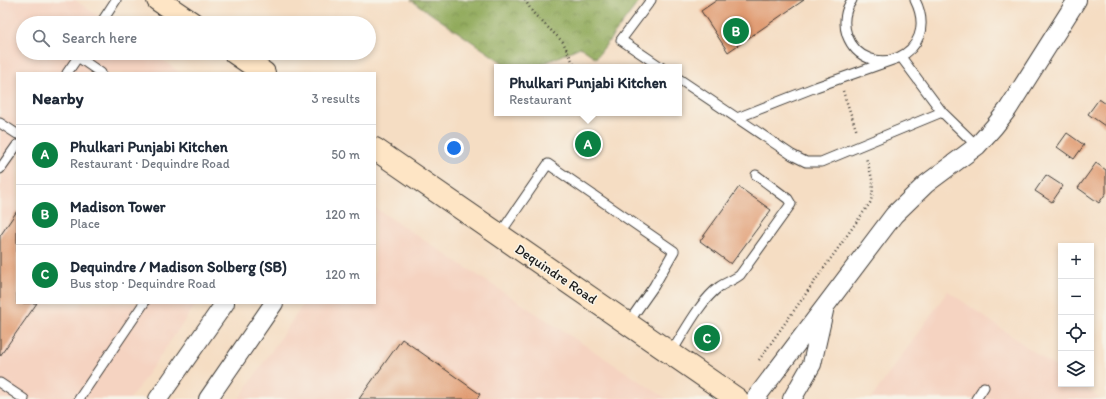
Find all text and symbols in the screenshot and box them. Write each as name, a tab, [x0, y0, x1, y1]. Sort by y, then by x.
search box	[16, 16, 376, 60]
pin: B	[723, 16, 749, 46]
icon: search	[30, 27, 52, 49]
text: Search here	[62, 29, 137, 47]
popup	[494, 64, 682, 116]
text: Phulkari Punjabi Kitchen	[509, 74, 667, 92]
text: Nearby	[32, 88, 84, 108]
text: 3 results	[311, 91, 360, 106]
text: Restaurant	[509, 92, 572, 107]
pin: A	[575, 129, 601, 159]
text: Phulkari Punjabi Kitchen	[70, 138, 228, 156]
your location	[444, 138, 464, 158]
text: A	[41, 147, 49, 162]
text: 50 m	[331, 147, 360, 162]
text: Restaurant · Dequindre Road	[70, 156, 230, 171]
text: Madison Tower	[70, 198, 166, 216]
text: B	[41, 207, 49, 222]
text: 120 m	[325, 207, 360, 222]
text: Place	[70, 216, 100, 231]
street label: Dequindre Road	[512, 240, 601, 308]
map controls	[1058, 243, 1094, 387]
button: +	[1058, 243, 1094, 279]
text: Dequindre / Madison Solberg (SB)	[70, 258, 287, 276]
text: C	[41, 267, 49, 282]
text: 120 m	[325, 267, 360, 282]
text: Bus stop · Dequindre Road	[70, 276, 216, 291]
button: −	[1058, 279, 1094, 315]
button: locate	[1058, 315, 1094, 351]
pin: C	[694, 323, 720, 353]
button: layers	[1058, 351, 1094, 387]

